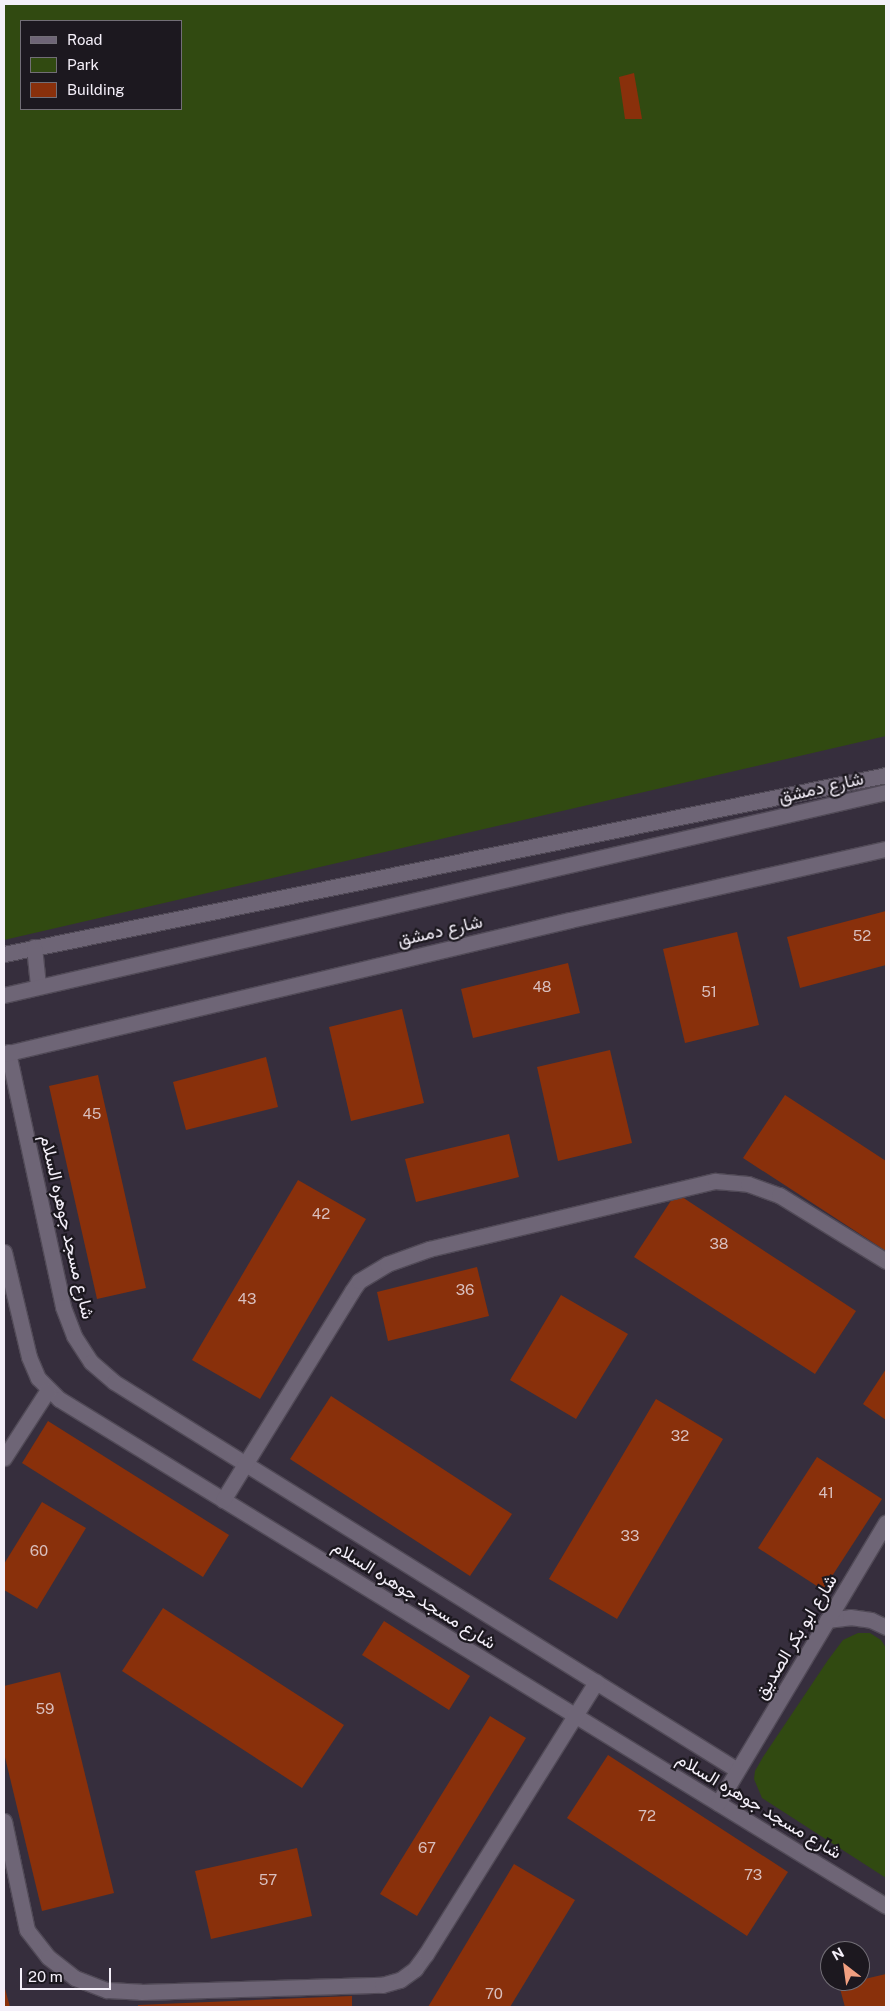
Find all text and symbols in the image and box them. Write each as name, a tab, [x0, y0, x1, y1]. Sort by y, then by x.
legend	[20, 20, 182, 110]
text: Road	[67, 31, 103, 48]
text: Park	[67, 56, 99, 73]
text: Building	[67, 81, 125, 98]
street label: شارع دمشق	[776, 768, 866, 808]
street label: شارع دمشق	[395, 911, 485, 951]
house number: 52	[853, 927, 871, 945]
house number: 48	[532, 978, 552, 996]
house number: 51	[701, 983, 717, 1001]
house number: 45	[83, 1105, 101, 1123]
street label: شارع مسجد جوهره السلام	[35, 1133, 99, 1321]
house number: 42	[312, 1205, 330, 1223]
house number: 38	[709, 1235, 729, 1253]
house number: 36	[456, 1281, 474, 1299]
house number: 43	[238, 1290, 256, 1308]
house number: 32	[671, 1427, 689, 1445]
house number: 41	[818, 1484, 834, 1502]
house number: 33	[621, 1527, 639, 1545]
street label: شارع مسجد جوهره السلام	[328, 1536, 500, 1654]
house number: 60	[30, 1542, 48, 1560]
street label: شارع ابو بكر الصديق	[750, 1571, 842, 1703]
house number: 59	[36, 1700, 54, 1718]
street label: شارع مسجد جوهره السلام	[673, 1748, 845, 1864]
house number: 72	[638, 1807, 656, 1825]
house number: 67	[418, 1839, 436, 1857]
house number: 73	[744, 1866, 762, 1884]
house number: 57	[259, 1871, 277, 1889]
north arrow	[820, 1941, 870, 1991]
text: N	[829, 1944, 847, 1964]
scale bar	[22, 1958, 114, 1990]
text: 20 m	[28, 1968, 63, 1985]
house number: 70	[485, 1985, 503, 2003]

